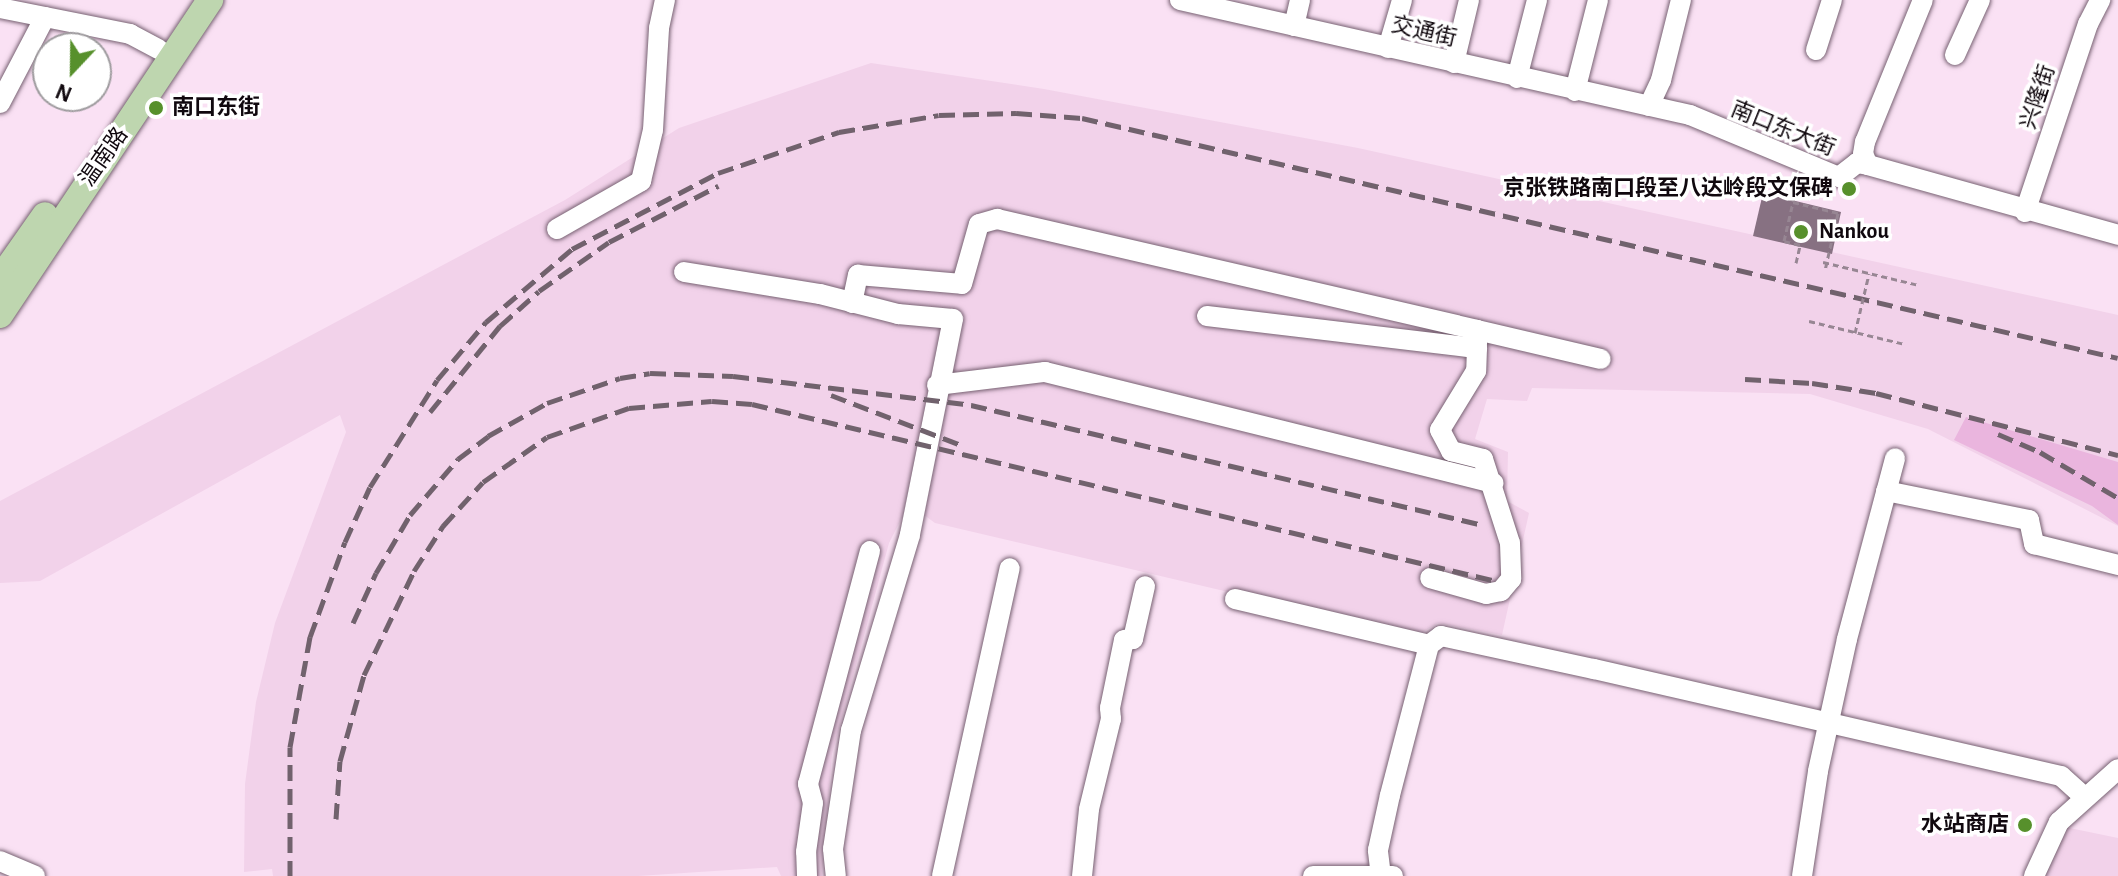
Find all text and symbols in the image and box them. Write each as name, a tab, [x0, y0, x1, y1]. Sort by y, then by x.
street label: 交通街	[1389, 12, 1459, 52]
north arrow	[32, 32, 112, 112]
street label: 兴隆街	[2015, 62, 2061, 132]
text: N	[53, 79, 75, 105]
place label: 南口东街	[172, 95, 260, 121]
street label: 南口东大街	[1727, 96, 1839, 162]
marker: 南口东街	[147, 99, 165, 117]
street label: 温南路	[74, 122, 134, 192]
place label: 京张铁路南口段至八达岭段文保碑	[1503, 176, 1833, 202]
marker: 京张铁路南口段至八达岭段文保碑	[1840, 180, 1858, 198]
place label: Nankou	[1819, 219, 1889, 245]
marker: Nankou	[1790, 221, 1812, 243]
place label: 水站商店	[1921, 812, 2009, 838]
marker: 水站商店	[2016, 816, 2034, 834]

